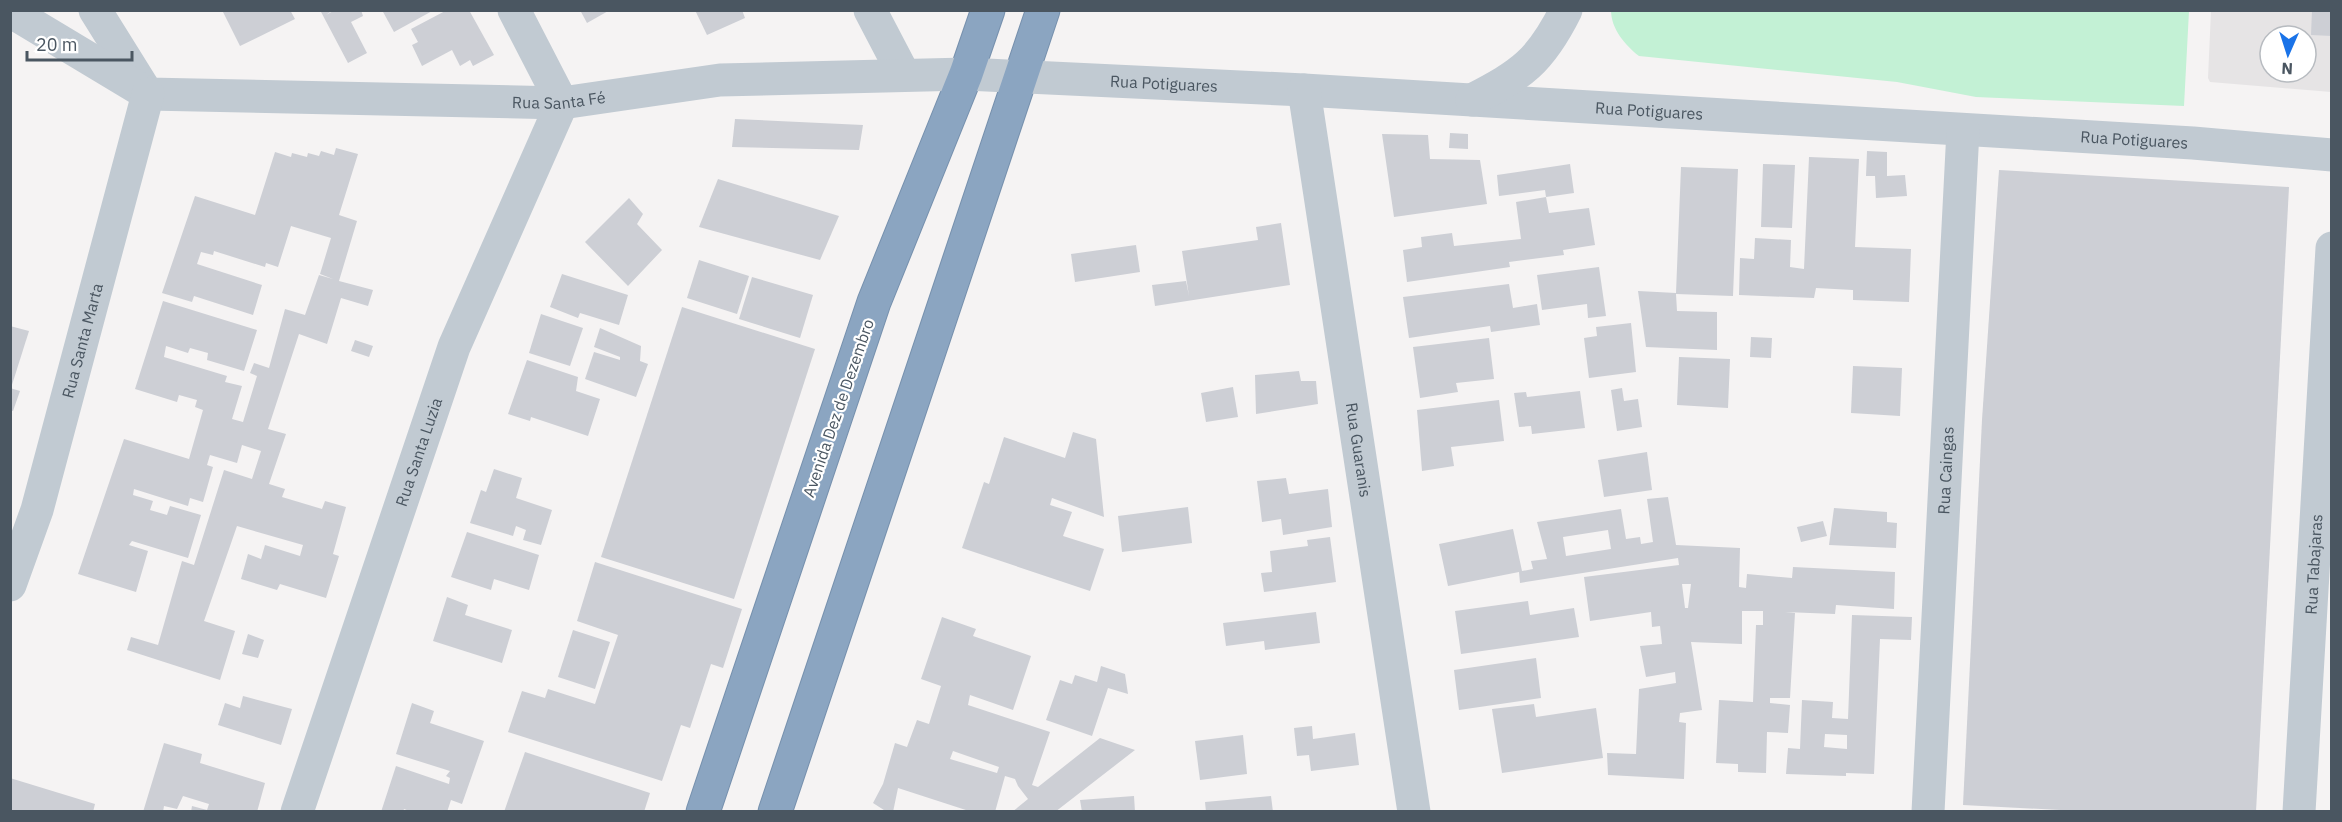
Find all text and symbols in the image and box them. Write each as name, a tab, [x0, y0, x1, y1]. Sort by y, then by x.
scale bar	[27, 24, 132, 62]
north arrow	[2258, 24, 2318, 84]
text: 20 m	[36, 33, 78, 56]
text: N	[2281, 59, 2294, 79]
street label: Rua Potiguares	[1109, 71, 1218, 96]
street label: Rua Santa Fé	[512, 87, 607, 113]
street label: Rua Potiguares	[1595, 97, 1704, 124]
street label: Rua Potiguares	[2080, 126, 2189, 153]
street label: Rua Santa Marta	[57, 281, 107, 400]
street label: Avenida Dez de Dezembro	[798, 316, 878, 500]
street label: Rua Santa Luzia	[391, 395, 446, 509]
street label: Rua Guaranis	[1342, 401, 1376, 499]
street label: Rua Caingas	[1933, 426, 1958, 515]
street label: Rua Tabajaras	[2301, 514, 2326, 615]

